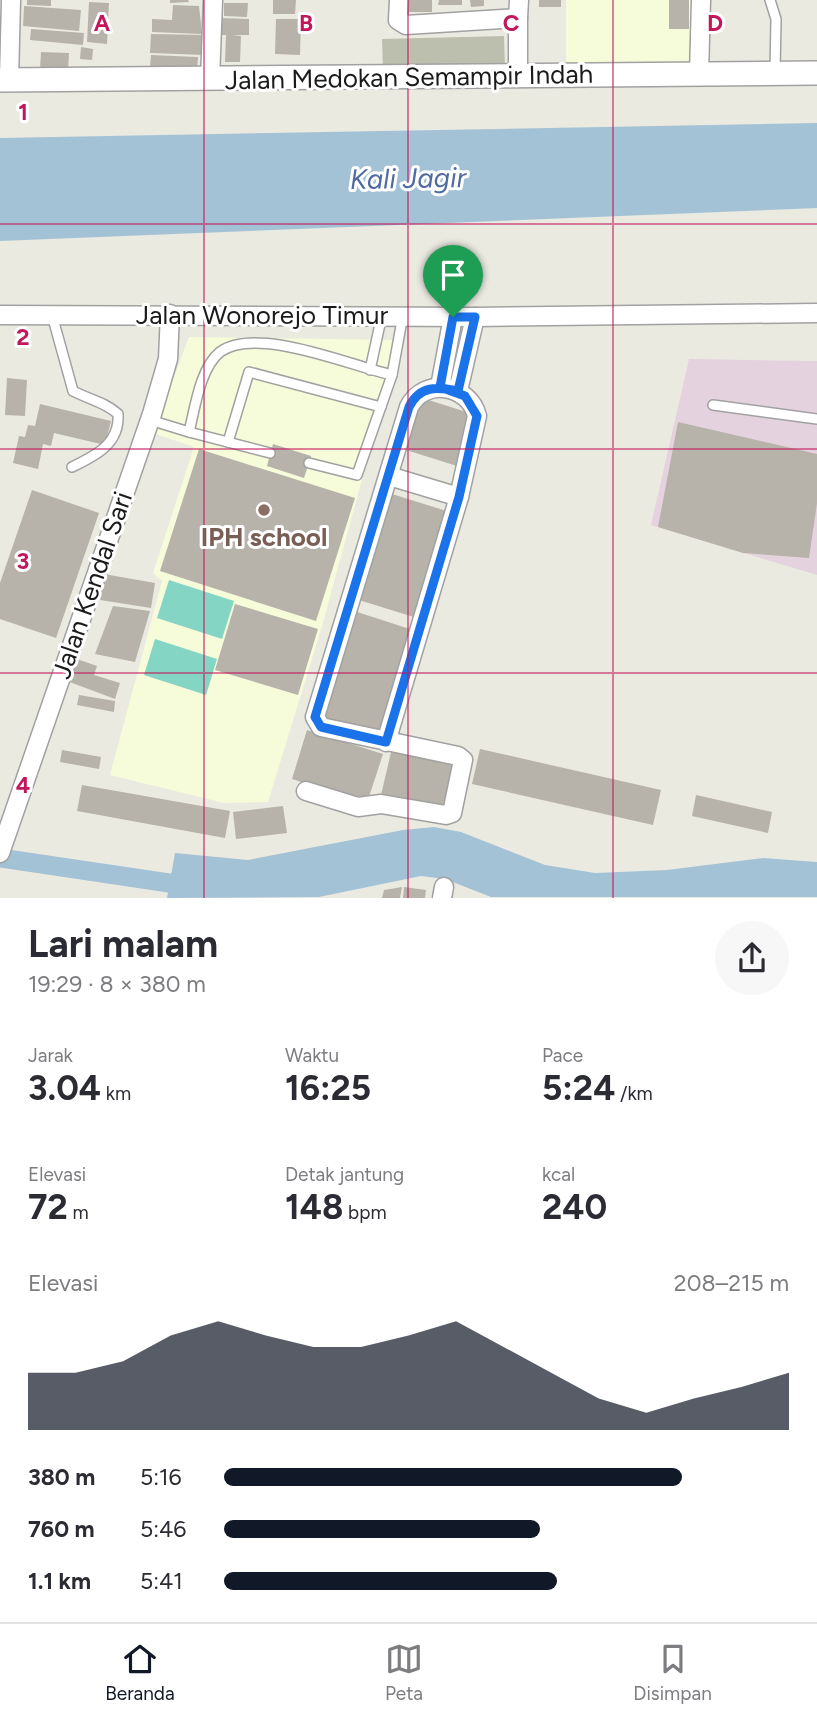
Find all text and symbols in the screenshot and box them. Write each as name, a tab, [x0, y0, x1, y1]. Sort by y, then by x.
text: A	[94, 9, 111, 37]
text: B	[299, 9, 313, 37]
text: C	[503, 9, 520, 37]
text: D	[707, 9, 723, 37]
street label: Jalan Medokan Semampir Indah	[225, 58, 593, 96]
text: 1	[18, 98, 28, 126]
water label: Kali Jagir	[350, 160, 468, 196]
pin	[423, 245, 483, 317]
icon: arrive	[434, 256, 472, 294]
street label: Jalan Wonorejo Timur	[136, 299, 388, 331]
text: 2	[16, 323, 30, 351]
street label: Jalan Kendal Sari	[45, 487, 139, 683]
marker: IPH school	[256, 502, 272, 518]
place label: IPH school	[201, 521, 327, 553]
text: 3	[17, 547, 29, 575]
text: 4	[16, 771, 30, 799]
text: Lari malam	[28, 921, 218, 967]
button: share	[715, 921, 789, 995]
text: 19:29 · 8 × 380 m	[28, 970, 206, 998]
text: Jarak	[28, 1044, 73, 1067]
text: Waktu	[285, 1044, 339, 1067]
text: Pace	[542, 1044, 583, 1067]
text: 3.04	[28, 1067, 101, 1109]
text: 16:25	[285, 1067, 371, 1109]
text: 5:24	[542, 1067, 615, 1109]
text: km	[101, 1082, 131, 1105]
text: /km	[615, 1082, 653, 1105]
text: Elevasi	[28, 1163, 86, 1186]
text: Detak jantung	[285, 1163, 404, 1186]
text: kcal	[542, 1163, 575, 1186]
text: 72	[28, 1186, 68, 1228]
text: 148	[285, 1186, 343, 1228]
text: 240	[542, 1186, 607, 1228]
text: m	[68, 1201, 89, 1224]
text: bpm	[343, 1201, 387, 1224]
text: Elevasi	[28, 1269, 98, 1297]
text: 208–215 m	[674, 1269, 789, 1297]
text: 380 m	[28, 1463, 95, 1491]
text: 5:16	[140, 1463, 182, 1491]
text: 760 m	[28, 1515, 95, 1543]
text: 5:46	[140, 1515, 186, 1543]
text: 1.1 km	[28, 1567, 91, 1595]
text: 5:41	[140, 1567, 183, 1595]
tab: Beranda	[105, 1640, 175, 1705]
tab: Peta	[385, 1640, 423, 1705]
tab: Disimpan	[633, 1640, 712, 1705]

